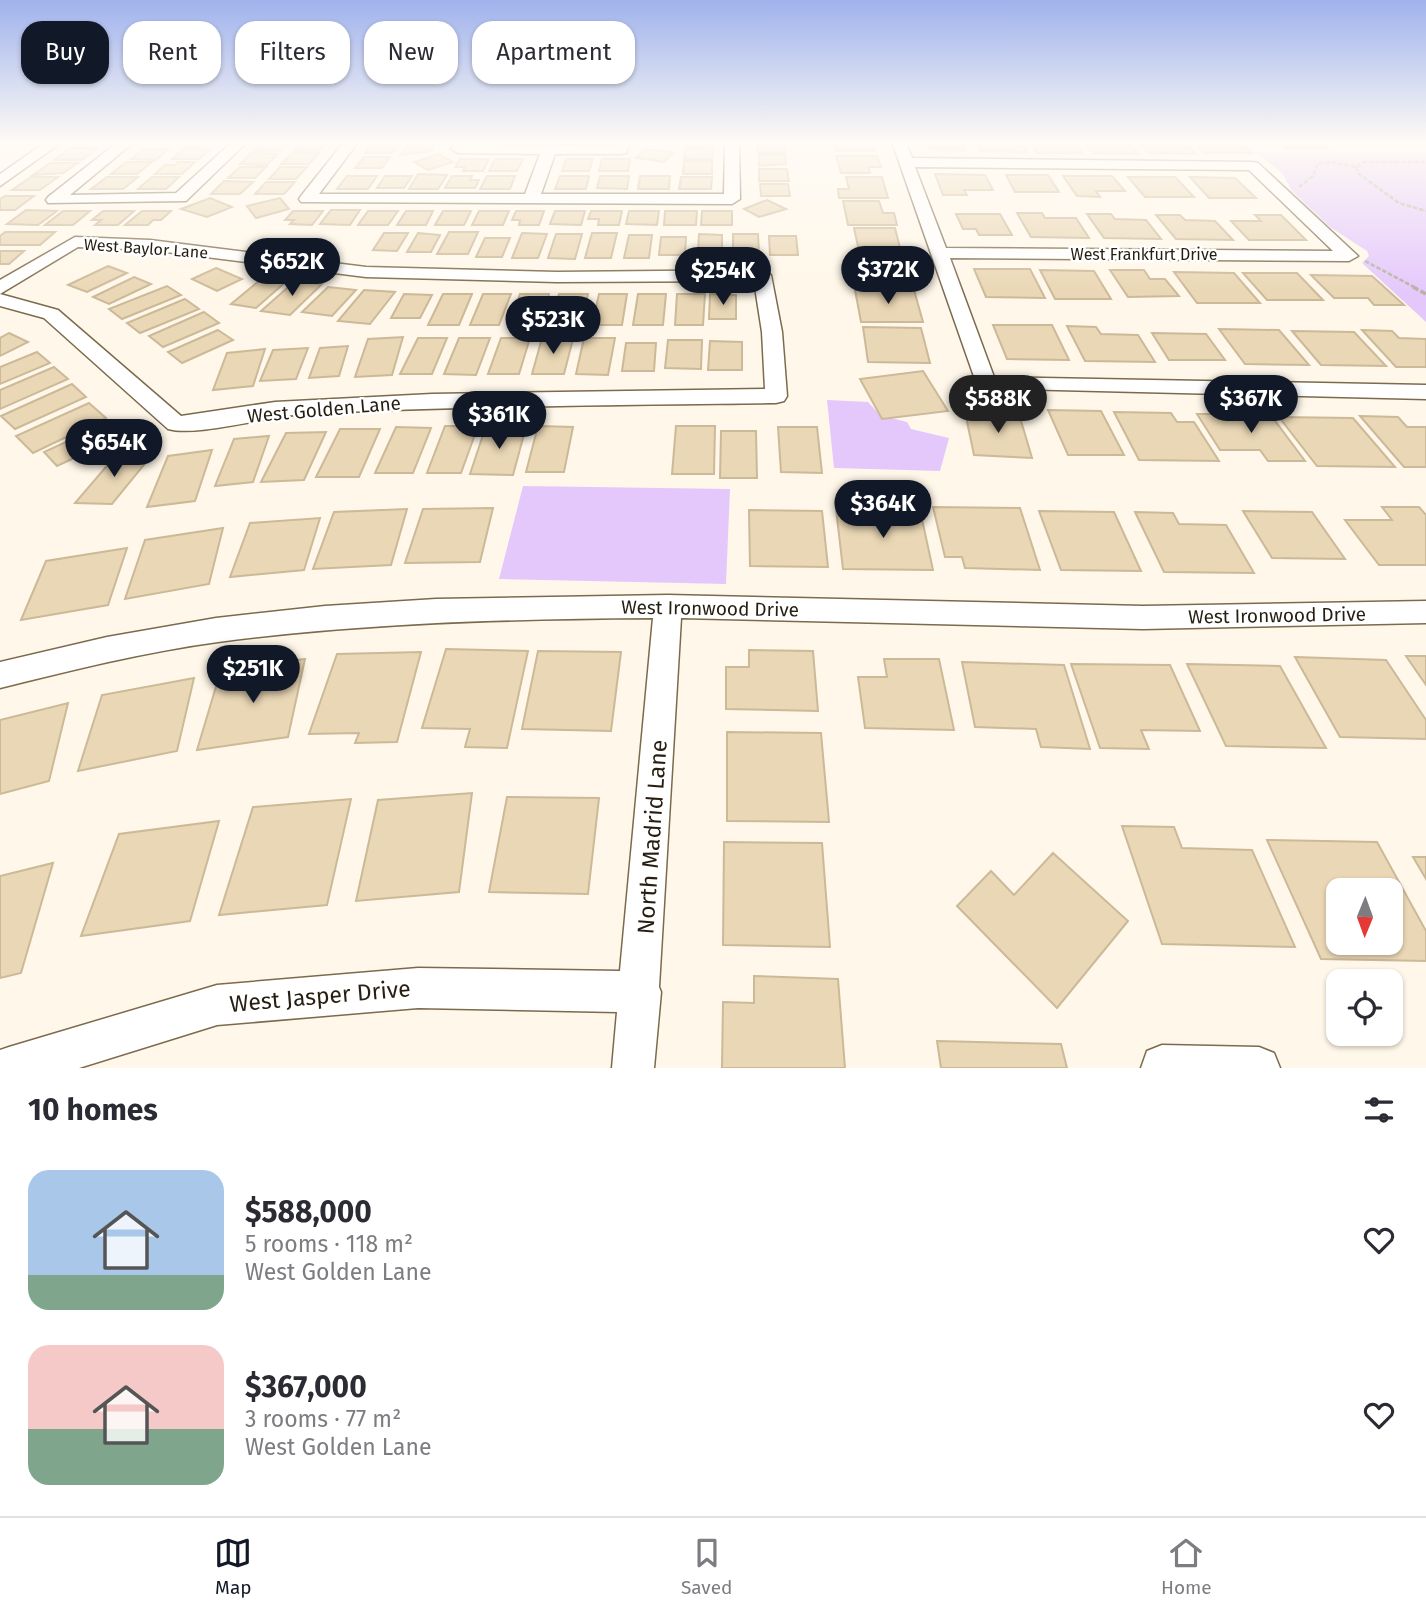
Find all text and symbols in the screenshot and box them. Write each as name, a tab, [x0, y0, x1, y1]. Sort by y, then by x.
chip: Buy	[21, 21, 109, 84]
chip: Rent	[123, 21, 221, 84]
chip: Filters	[235, 21, 350, 84]
chip: New	[364, 21, 458, 84]
chip: Apartment	[472, 21, 635, 84]
street label: West Baylor Lane	[83, 235, 209, 262]
pin: $652K	[243, 238, 341, 298]
street label: West Frankfurt Drive	[1071, 245, 1217, 264]
pin: $372K	[839, 246, 937, 306]
text: $652K	[260, 247, 324, 275]
pin: $254K	[674, 247, 772, 307]
text: $372K	[857, 255, 919, 283]
text: $254K	[691, 256, 755, 284]
pin: $523K	[504, 296, 602, 356]
text: $523K	[522, 305, 584, 333]
pin: $588K	[949, 376, 1047, 435]
pin: $367K	[1202, 376, 1300, 435]
text: $588K	[965, 384, 1031, 412]
text: $367K	[1220, 384, 1282, 412]
street label: West Golden Lane	[246, 391, 402, 428]
pin: $361K	[450, 392, 548, 451]
text: $361K	[468, 400, 530, 428]
pin: $654K	[65, 420, 163, 479]
text: $654K	[81, 428, 147, 456]
pin: $364K	[834, 480, 932, 540]
text: $364K	[850, 489, 916, 517]
street label: West Ironwood Drive	[621, 595, 799, 622]
street label: West Ironwood Drive	[1188, 602, 1366, 629]
pin: $251K	[204, 646, 302, 705]
text: $251K	[223, 654, 283, 682]
street label: North Madrid Lane	[631, 739, 673, 935]
north arrow	[1326, 878, 1404, 956]
map controls	[1326, 878, 1403, 1046]
button: locate	[1326, 969, 1403, 1046]
street label: West Jasper Drive	[228, 974, 412, 1018]
icon: filters	[1360, 1091, 1398, 1129]
text: 10 homes	[28, 1092, 158, 1128]
text: $588,000	[245, 1194, 372, 1230]
icon: home	[84, 1198, 168, 1282]
icon: heart	[1360, 1221, 1398, 1259]
text: 5 rooms · 118 m²	[245, 1230, 413, 1258]
text: West Golden Lane	[245, 1258, 432, 1286]
text: $367,000	[245, 1369, 367, 1405]
icon: home	[84, 1373, 168, 1457]
icon: heart	[1360, 1396, 1398, 1434]
text: 3 rooms · 77 m²	[245, 1405, 401, 1433]
text: West Golden Lane	[245, 1433, 432, 1461]
tab: Map	[214, 1534, 252, 1599]
tab: Saved	[681, 1534, 732, 1599]
tab: Home	[1161, 1534, 1212, 1599]

